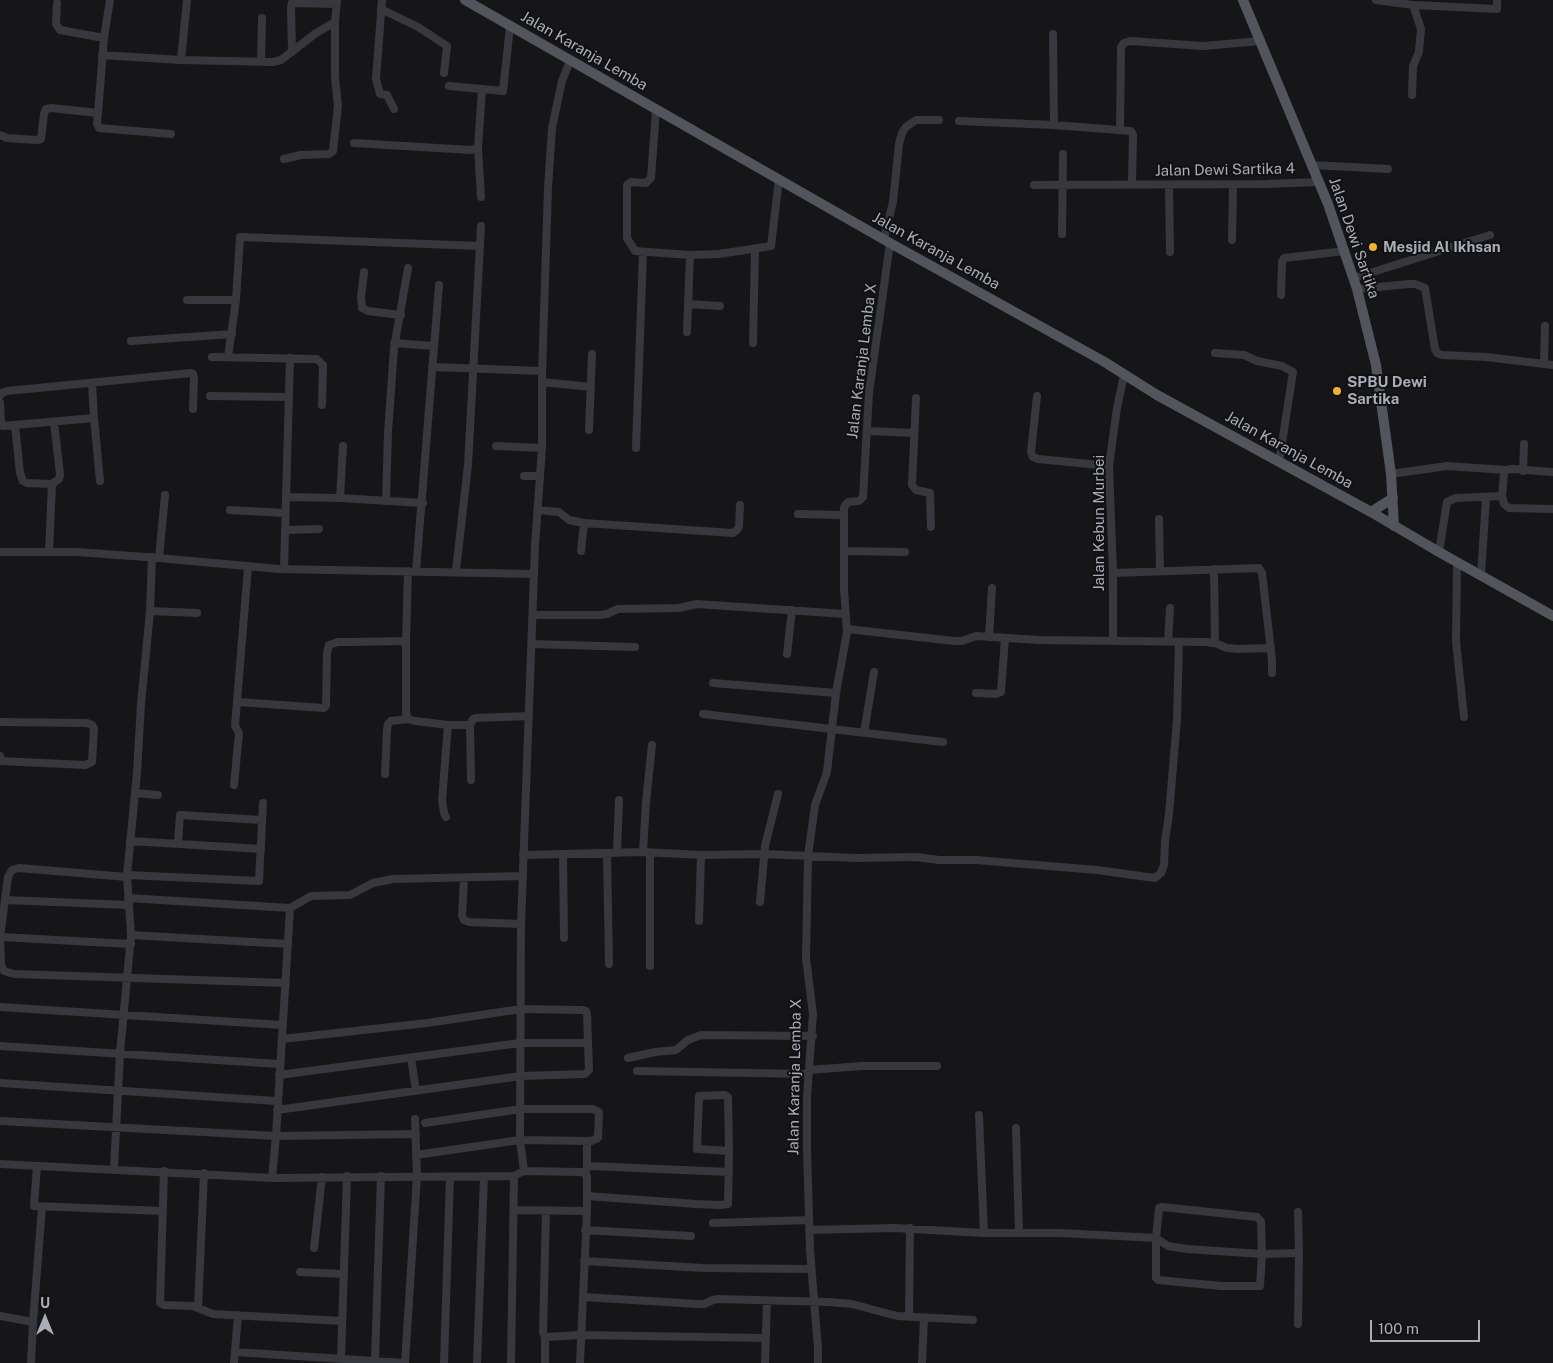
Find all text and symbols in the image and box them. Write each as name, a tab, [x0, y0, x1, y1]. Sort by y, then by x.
street label: Jalan Karanja Lemba	[518, 7, 650, 95]
street label: Jalan Dewi Sartika 4	[1155, 160, 1295, 180]
street label: Jalan Dewi Sartika	[1325, 175, 1383, 301]
street label: Jalan Karanja Lemba	[869, 208, 1003, 294]
place label: Mesjid Al Ikhsan	[1383, 238, 1501, 256]
marker: Mesjid Al Ikhsan	[1367, 241, 1379, 253]
street label: Jalan Karanja Lemba X	[844, 282, 880, 440]
place label: SPBU Dewi Sartika	[1347, 373, 1427, 408]
marker: SPBU Dewi Sartika	[1331, 385, 1343, 397]
street label: Jalan Karanja Lemba	[1222, 407, 1356, 493]
street label: Jalan Kebun Murbei	[1090, 455, 1108, 591]
street label: Jalan Karanja Lemba X	[785, 998, 805, 1156]
north arrow	[20, 1293, 70, 1343]
text: U	[40, 1295, 50, 1311]
scale bar	[1373, 1310, 1483, 1342]
text: 100 m	[1378, 1320, 1419, 1337]

